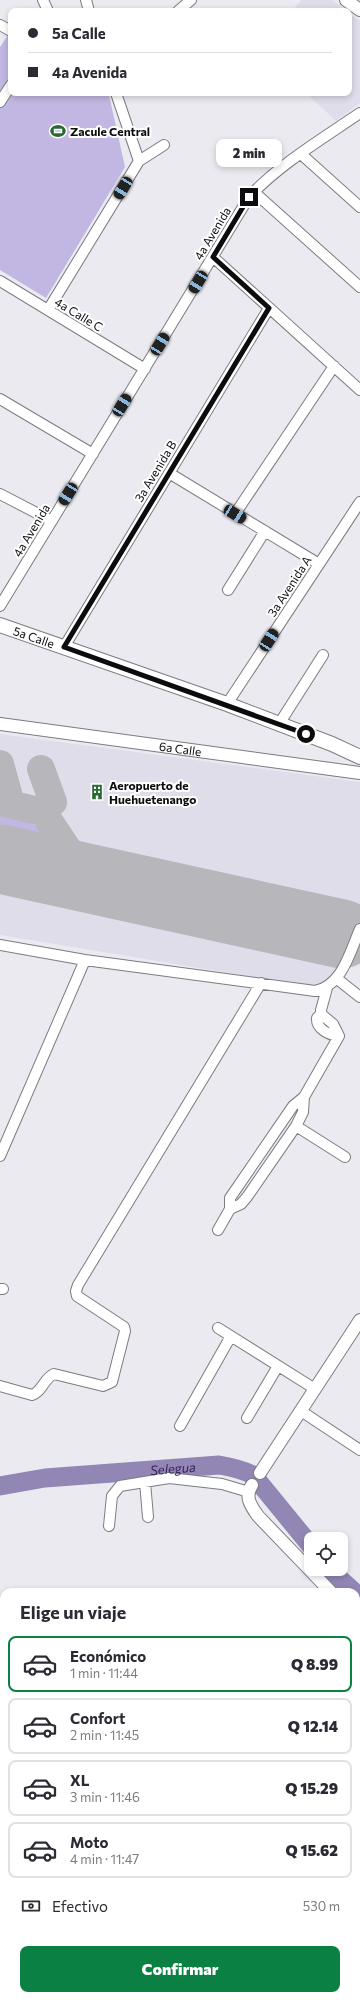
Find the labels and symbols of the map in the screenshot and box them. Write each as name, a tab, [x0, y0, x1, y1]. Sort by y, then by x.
sports icon: Zacule Central	[49, 122, 67, 140]
place label: Zacule Central	[70, 124, 150, 138]
callout: 2 min	[216, 139, 282, 167]
car	[112, 175, 134, 201]
route end	[240, 188, 258, 206]
street label: 4a Avenida	[191, 204, 233, 262]
car	[187, 269, 209, 295]
street label: 4a Calle C	[53, 294, 105, 334]
car	[149, 331, 171, 357]
car	[111, 392, 133, 418]
street label: 3a Avenida B	[131, 438, 179, 504]
car	[57, 481, 79, 507]
street label: 4a Avenida	[10, 501, 52, 559]
car	[222, 503, 248, 525]
street label: 3a Avenida A	[264, 553, 314, 619]
street label: 5a Calle	[12, 623, 56, 650]
car	[257, 627, 281, 653]
route start	[297, 725, 315, 743]
street label: 6a Calle	[158, 739, 203, 758]
place label: Aeropuerto de Huehuetenango	[109, 778, 196, 806]
building icon: Aeropuerto de Huehuetenango	[88, 783, 106, 801]
water label: Selegua	[150, 1459, 197, 1478]

